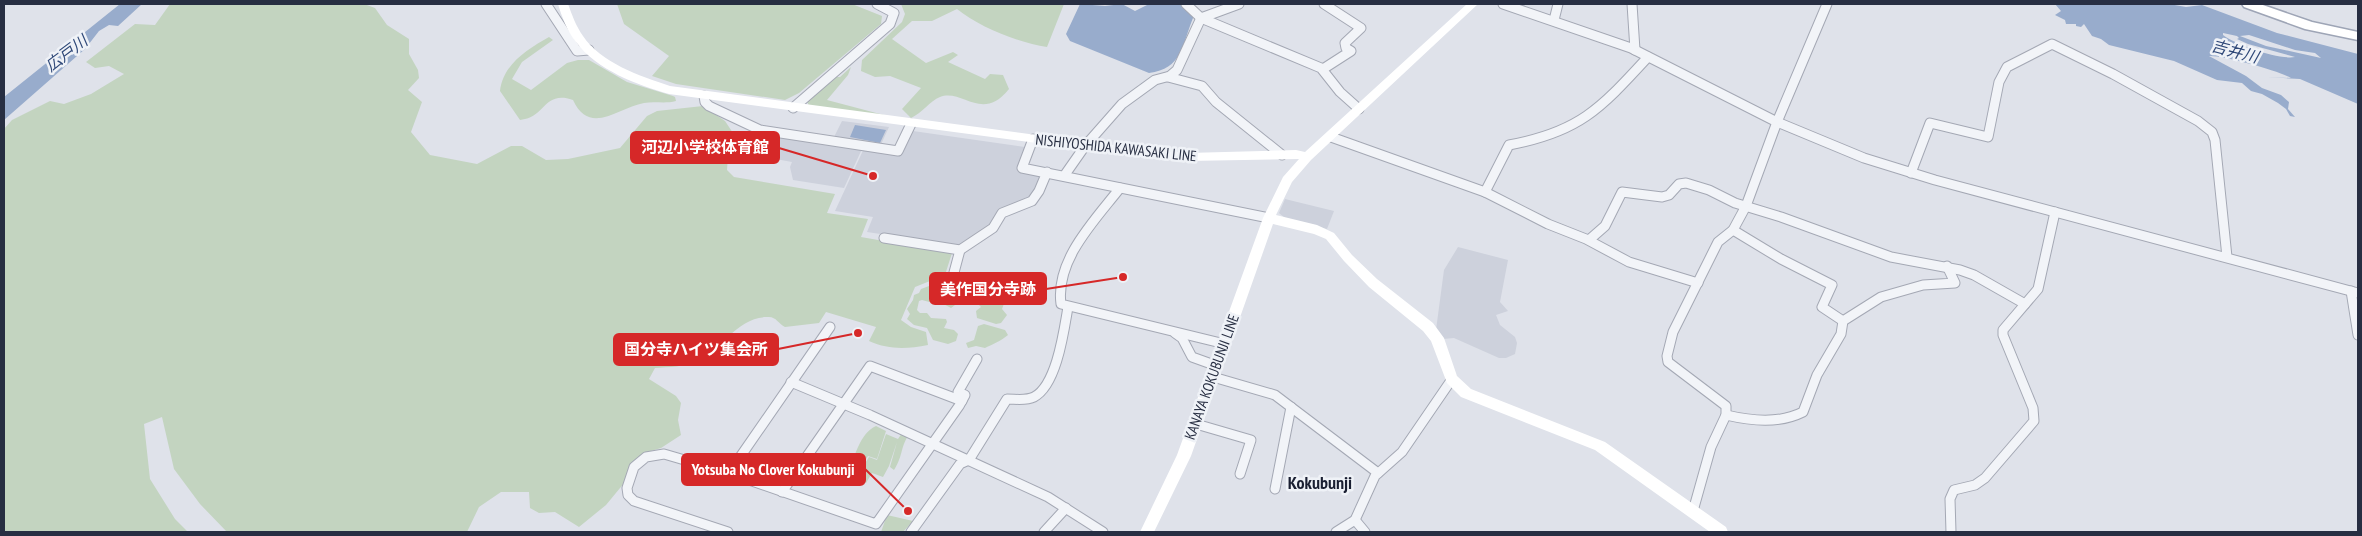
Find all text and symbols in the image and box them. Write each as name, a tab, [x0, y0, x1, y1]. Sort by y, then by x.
water label: 広戸川	[41, 29, 93, 75]
water label: 吉井川	[2209, 35, 2263, 67]
street label: NISHIYOSHIDA KAWASAKI LINE	[1035, 130, 1197, 165]
callout: 河辺小学校体育館	[631, 132, 779, 163]
text: 河辺小学校体育館	[641, 137, 769, 157]
callout: 美作国分寺跡	[930, 273, 1046, 304]
text: 美作国分寺跡	[940, 279, 1036, 299]
street label: KANAYA KOKUBUNJI LINE	[1180, 311, 1243, 442]
callout: 国分寺ハイツ集会所	[614, 334, 778, 365]
text: 国分寺ハイツ集会所	[624, 339, 768, 359]
callout: Yotsuba No Clover Kokubunji	[682, 454, 865, 485]
text: Yotsuba No Clover Kokubunji	[690, 459, 855, 479]
district label: Kokubunji	[1288, 471, 1352, 494]

